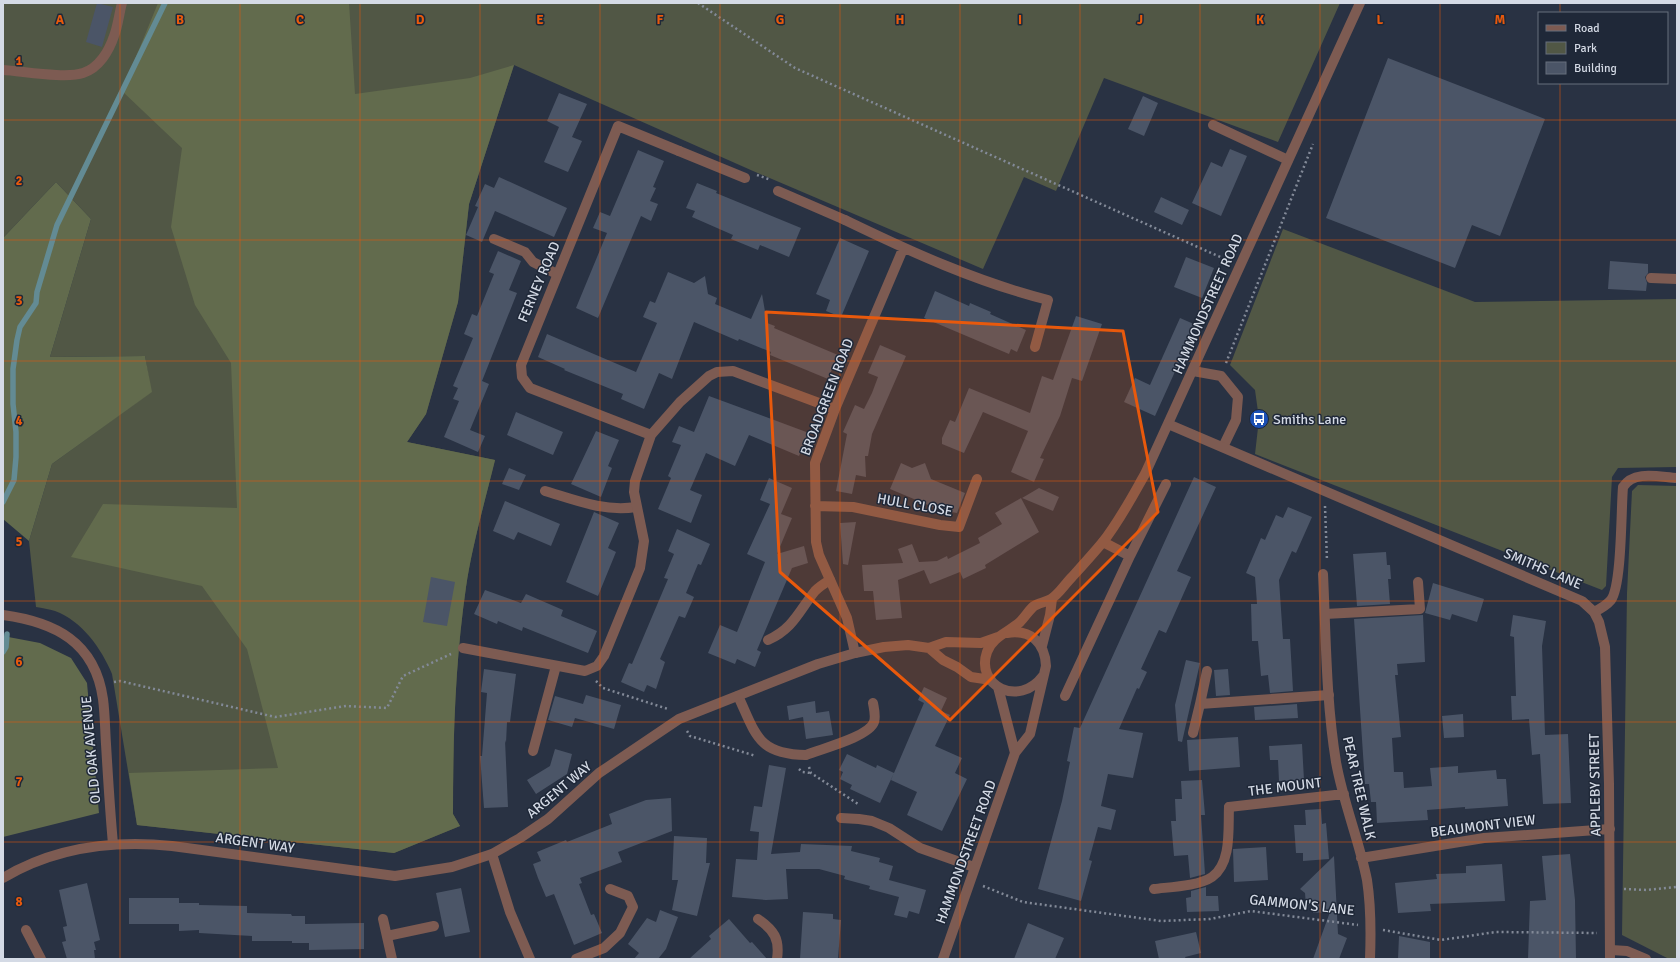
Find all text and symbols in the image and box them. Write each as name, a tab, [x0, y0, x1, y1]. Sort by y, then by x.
text: A	[56, 12, 65, 28]
text: B	[176, 12, 184, 28]
text: C	[296, 12, 304, 28]
text: D	[416, 12, 425, 28]
text: E	[536, 12, 544, 28]
text: F	[657, 12, 664, 28]
text: G	[776, 12, 784, 28]
text: H	[896, 12, 904, 28]
text: I	[1018, 12, 1022, 28]
text: J	[1137, 12, 1143, 28]
text: K	[1256, 12, 1264, 28]
text: L	[1377, 12, 1384, 28]
text: M	[1495, 12, 1506, 28]
legend	[1538, 12, 1668, 84]
text: Road	[1574, 21, 1600, 36]
text: Park	[1574, 41, 1597, 56]
text: 1	[15, 53, 23, 69]
text: Building	[1574, 61, 1617, 76]
text: 2	[15, 173, 23, 189]
street label: HAMMONDSTREET ROAD	[1169, 231, 1247, 377]
street label: FERNEY ROAD	[514, 239, 564, 325]
text: 3	[15, 293, 23, 309]
street label: BROADGREEN ROAD	[797, 336, 857, 458]
bus stop icon: Smiths Lane	[1248, 408, 1270, 430]
place label: Smiths Lane	[1273, 411, 1346, 428]
text: 4	[15, 413, 23, 429]
street label: HULL CLOSE	[876, 490, 954, 520]
text: 5	[15, 534, 23, 550]
street label: SMITHS LANE	[1501, 545, 1585, 593]
text: 6	[15, 654, 23, 670]
street label: OLD OAK AVENUE	[78, 695, 104, 805]
street label: APPLEBY STREET	[1586, 733, 1604, 837]
street label: PEAR TREE WALK	[1339, 735, 1379, 842]
street label: ARGENT WAY	[523, 758, 595, 822]
text: 7	[15, 774, 23, 790]
street label: THE MOUNT	[1247, 774, 1323, 800]
street label: HAMMONDSTREET ROAD	[932, 778, 1000, 926]
street label: BEAUMONT VIEW	[1429, 811, 1537, 841]
street label: ARGENT WAY	[214, 829, 296, 857]
street label: GAMMON'S LANE	[1248, 891, 1356, 919]
text: 8	[15, 894, 23, 910]

